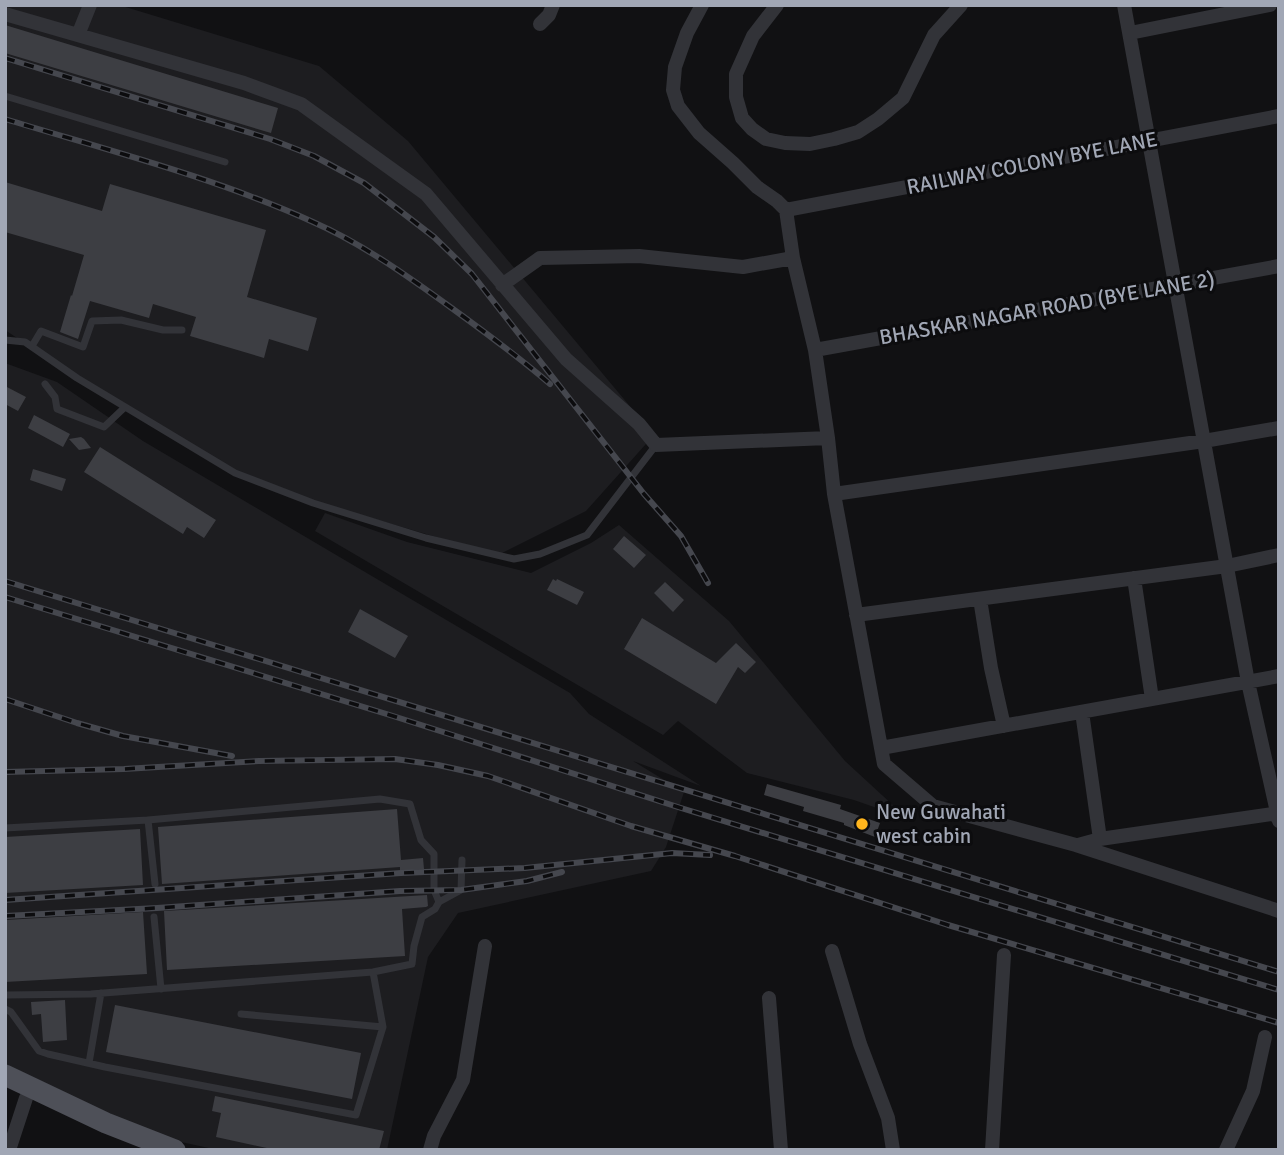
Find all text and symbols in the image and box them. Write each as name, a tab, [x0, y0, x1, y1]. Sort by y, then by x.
street label: RAILWAY COLONY BYE LANE	[905, 126, 1159, 200]
street label: BHASKAR NAGAR ROAD (BYE LANE 2)	[877, 266, 1217, 350]
place label: New Guwahati west cabin	[876, 799, 1006, 849]
marker: New Guwahati west cabin	[854, 816, 870, 832]

